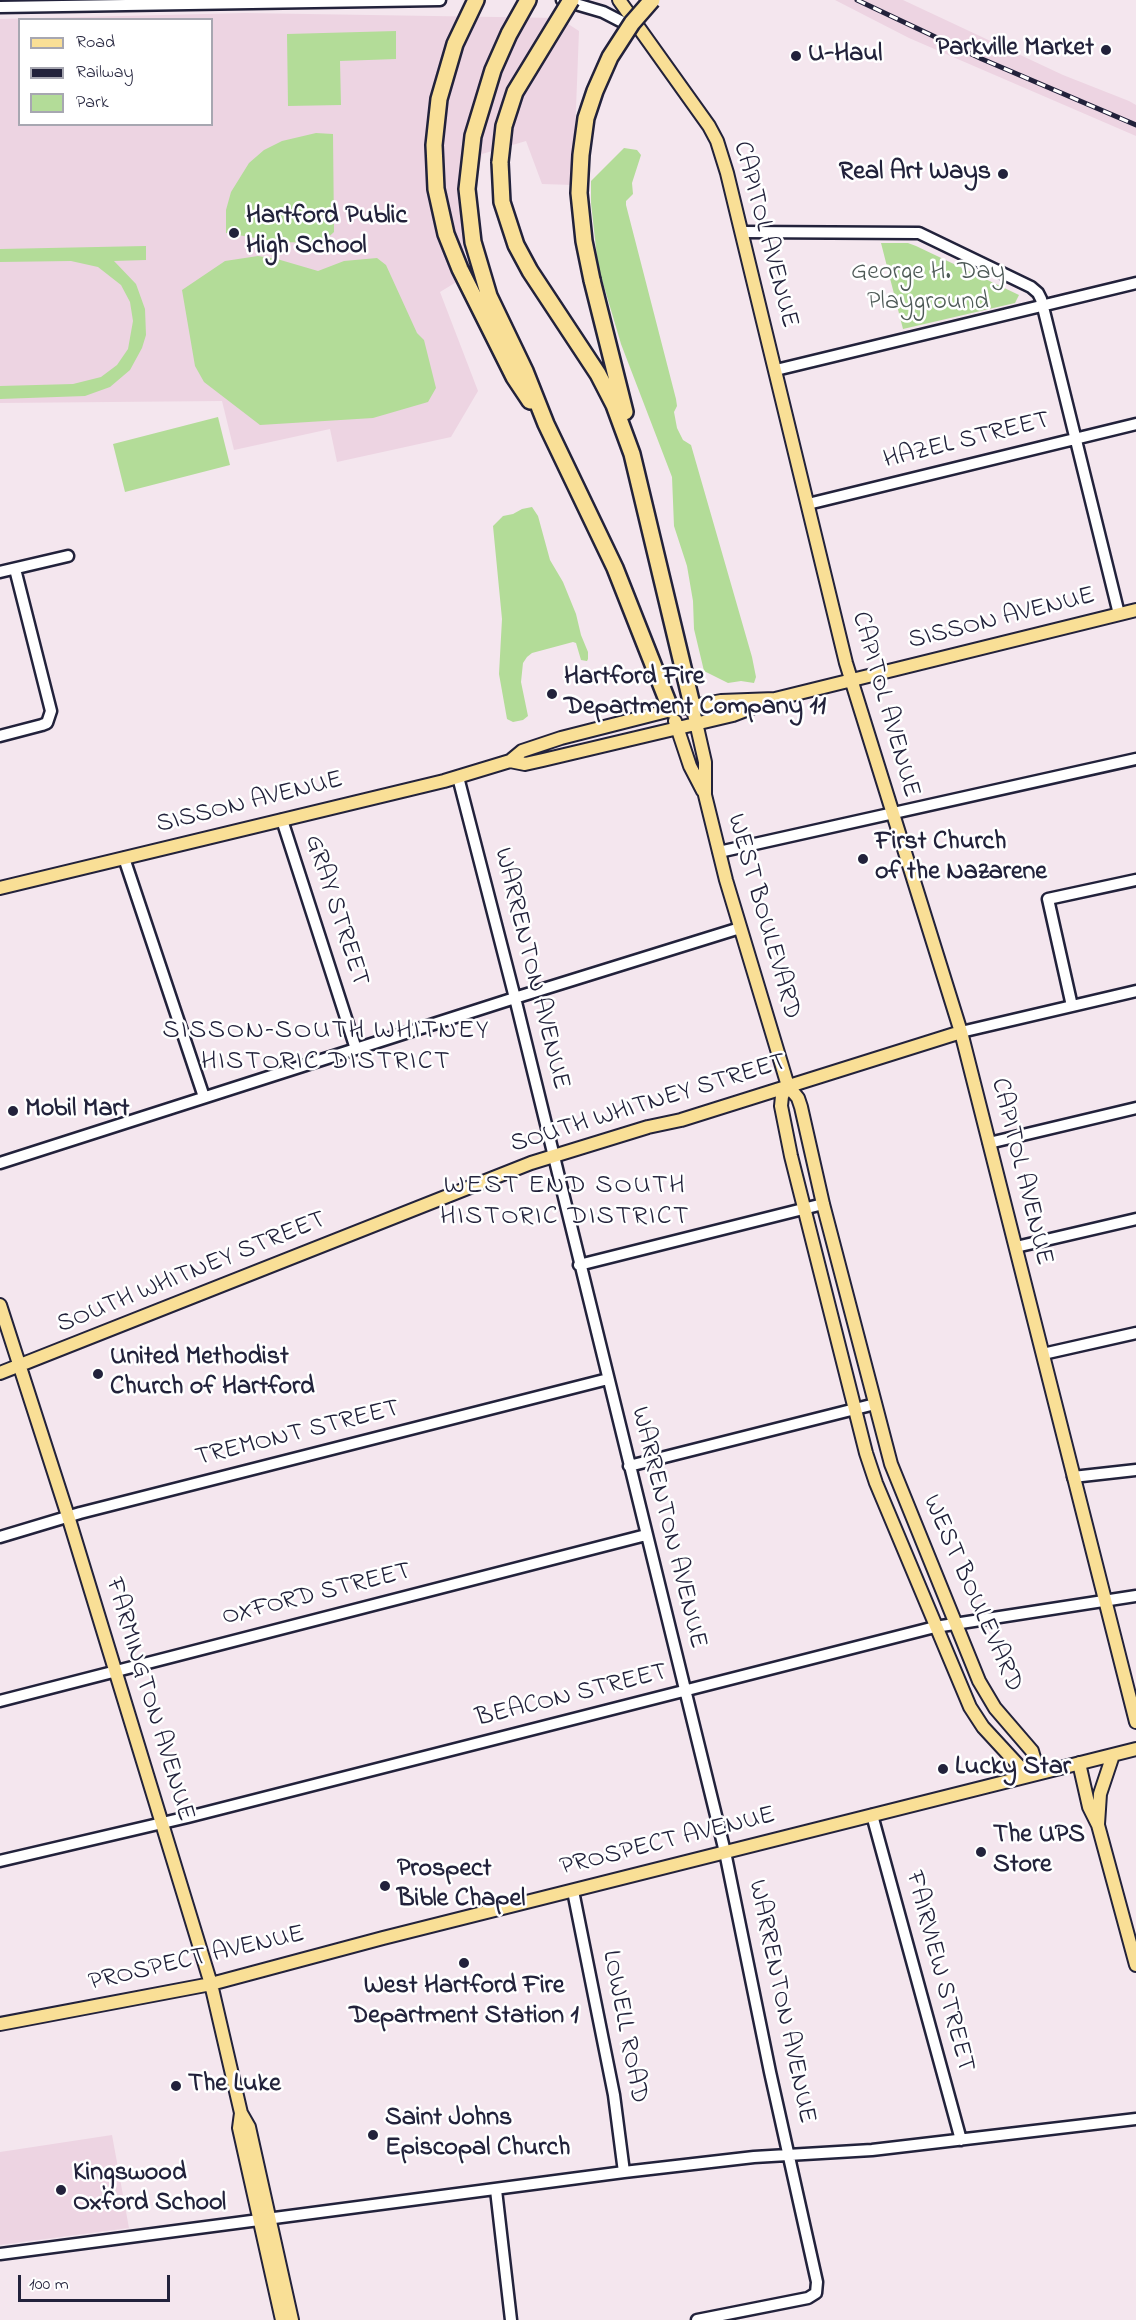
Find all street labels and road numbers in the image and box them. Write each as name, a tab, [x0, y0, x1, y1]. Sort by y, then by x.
street label: CAPITOL AVENUE	[724, 138, 804, 332]
street label: HAZEL STREET	[881, 406, 1053, 478]
street label: SISSON AVENUE	[906, 582, 1098, 658]
street label: CAPITOL AVENUE	[843, 609, 925, 801]
street label: SISSON AVENUE	[154, 766, 346, 842]
street label: WEST BOULEVARD	[718, 811, 806, 1023]
street label: GRAY STREET	[296, 831, 374, 991]
street label: WARRENTON AVENUE	[485, 845, 575, 1093]
street label: SOUTH WHITNEY STREET	[507, 1048, 791, 1162]
street label: CAPITOL AVENUE	[982, 1075, 1058, 1269]
street label: SOUTH WHITNEY STREET	[53, 1206, 331, 1342]
street label: TREMONT STREET	[193, 1395, 403, 1475]
street label: WARRENTON AVENUE	[622, 1404, 712, 1652]
street label: WEST BOULEVARD	[914, 1491, 1028, 1697]
street label: OXFORD STREET	[219, 1557, 415, 1635]
street label: FARMINGTON AVENUE	[96, 1575, 200, 1825]
street label: BEACON STREET	[473, 1658, 671, 1736]
street label: PROSPECT AVENUE	[557, 1801, 779, 1885]
street label: FAIRVIEW STREET	[896, 1868, 980, 2076]
street label: WARRENTON AVENUE	[739, 1877, 821, 2127]
street label: PROSPECT AVENUE	[86, 1920, 308, 2000]
street label: LOWELL ROAD	[593, 1948, 653, 2106]

